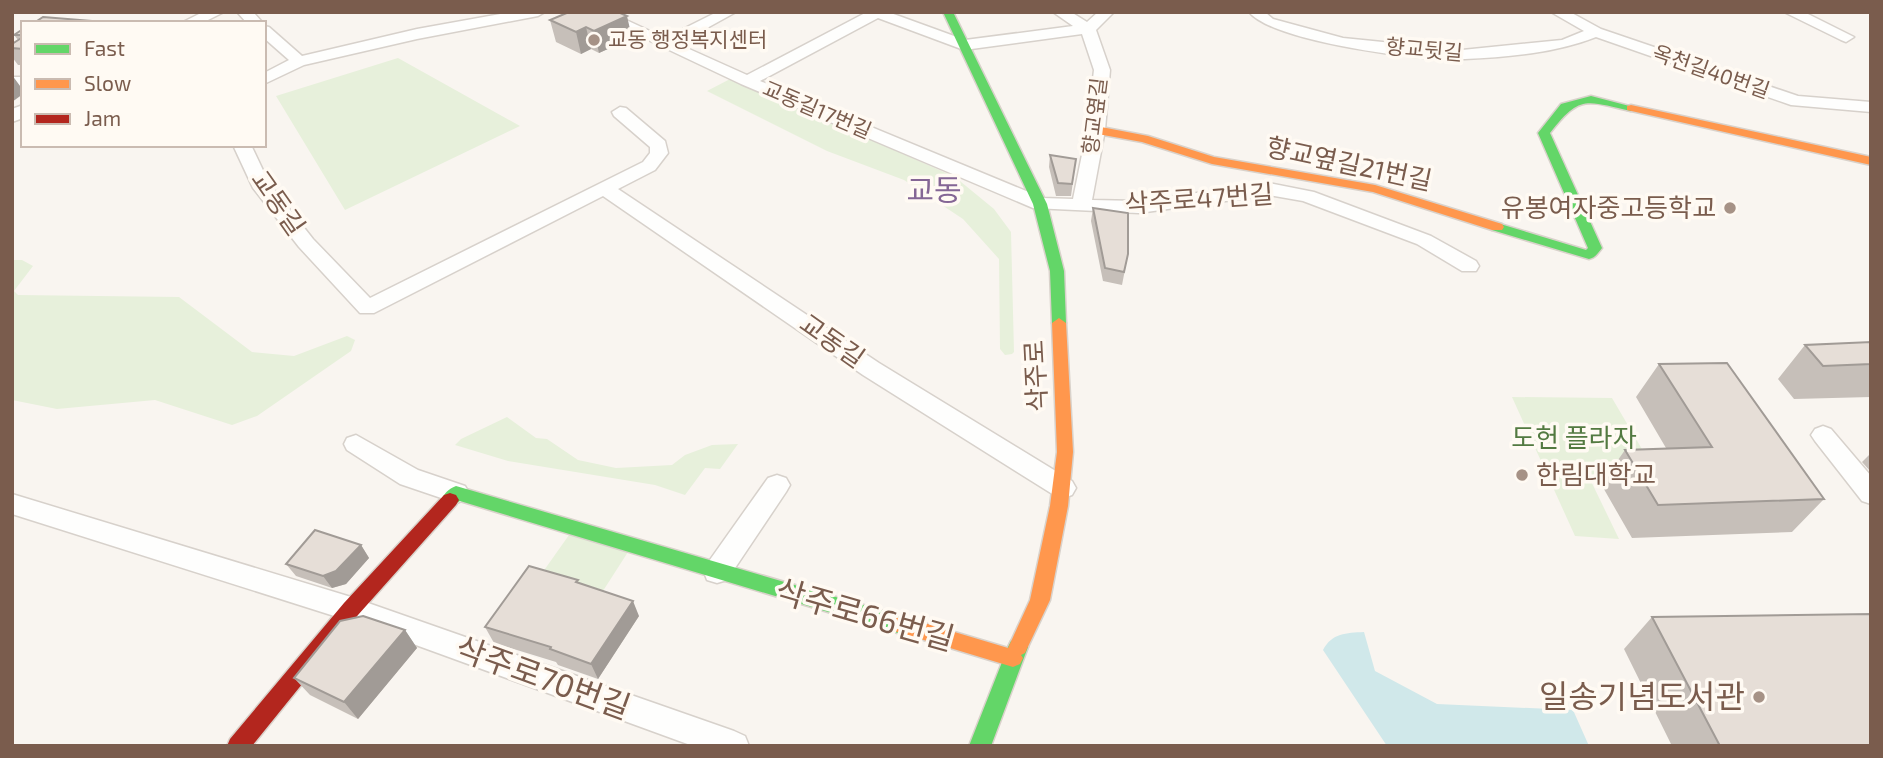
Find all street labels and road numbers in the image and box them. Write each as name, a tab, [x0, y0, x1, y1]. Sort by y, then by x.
street label: 향교뒷길	[1385, 33, 1464, 64]
street label: 옥천길40번길	[1650, 39, 1773, 102]
street label: 교동길17번길	[759, 75, 876, 143]
street label: 향교옆길	[1076, 76, 1111, 156]
street label: 향교옆길21번길	[1264, 130, 1435, 195]
street label: 교동길	[246, 164, 313, 240]
street label: 삭주로47번길	[1124, 177, 1274, 218]
street label: 교동길	[795, 306, 871, 373]
street label: 삭주로	[1017, 339, 1052, 413]
street label: 삭주로66번길	[772, 569, 959, 657]
street label: 삭주로70번길	[451, 627, 636, 725]

